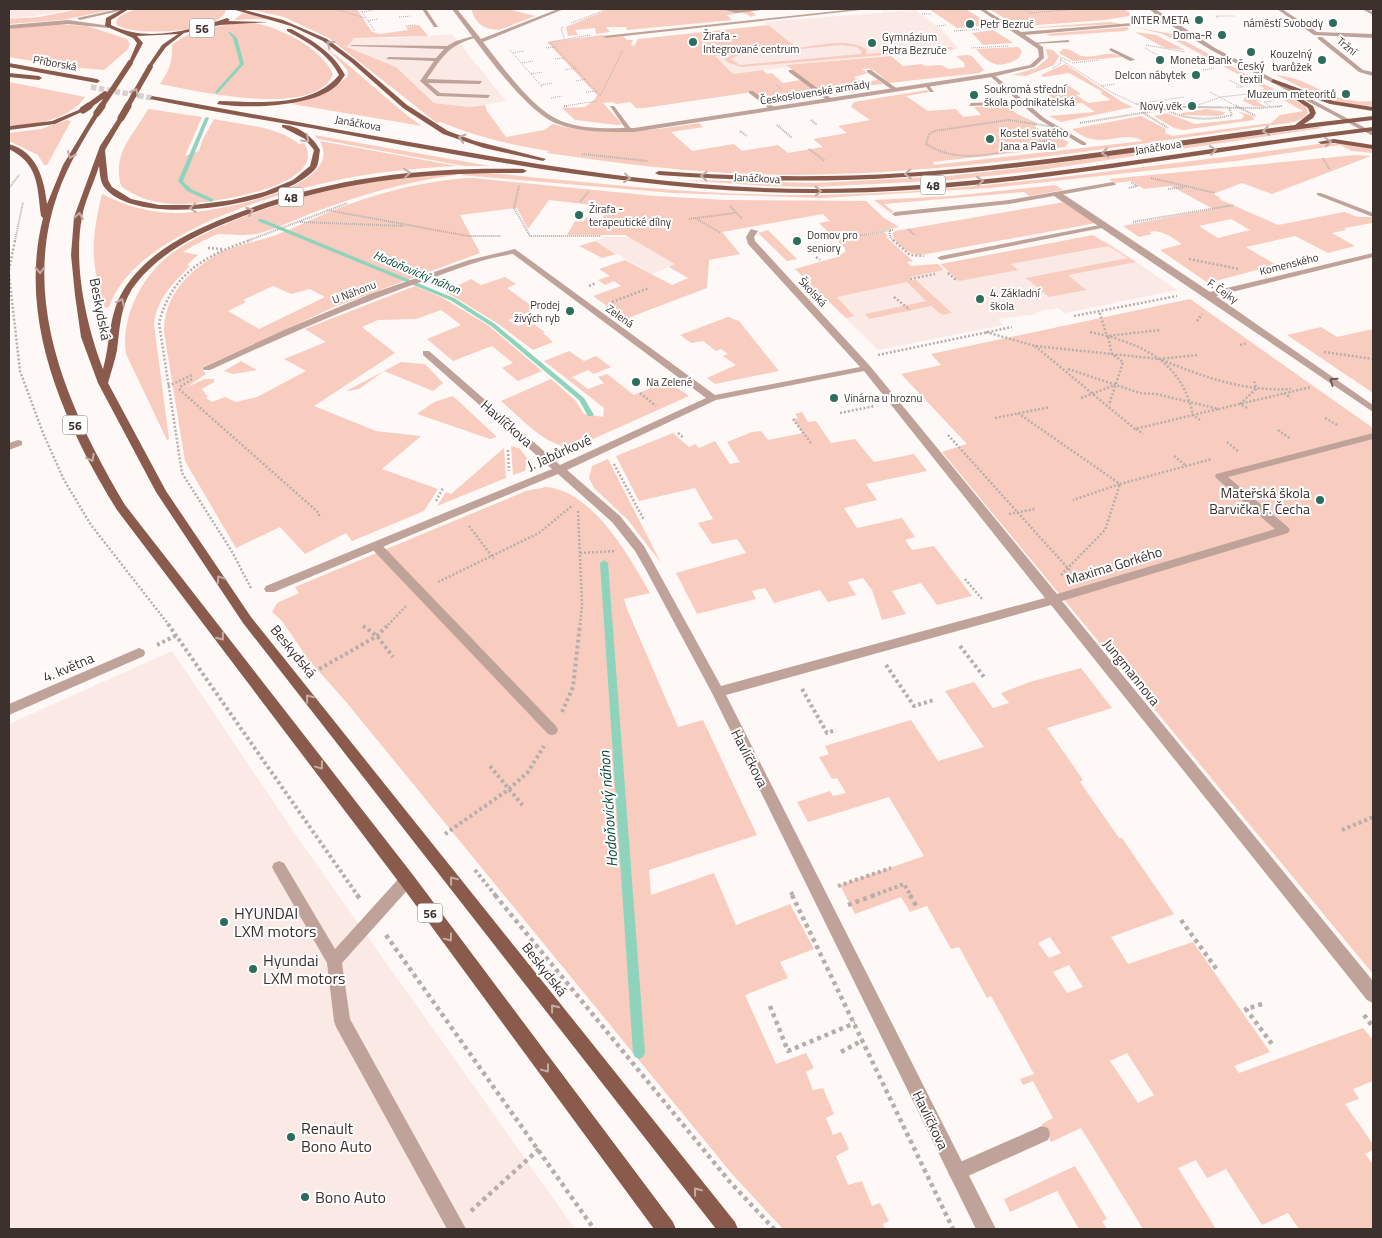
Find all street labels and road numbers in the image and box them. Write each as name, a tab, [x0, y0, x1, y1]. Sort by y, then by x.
road number: 56	[190, 18, 214, 38]
street label: Tržní	[1333, 33, 1362, 60]
street label: Příborská	[32, 51, 79, 75]
street label: Československé armády	[759, 75, 872, 109]
street label: Janáčkova	[334, 111, 383, 135]
street label: Janáčkova	[1134, 135, 1183, 159]
street label: Janáčkova	[733, 169, 781, 187]
road number: 48	[920, 176, 946, 194]
road number: 48	[278, 188, 304, 206]
street label: Komenského	[1258, 249, 1320, 279]
street label: Školská	[795, 274, 831, 311]
street label: F. Čejky	[1204, 275, 1242, 308]
street label: Beskydská	[85, 276, 117, 342]
street label: U Náhonu	[330, 276, 378, 308]
street label: Zelená	[603, 300, 638, 332]
street label: Havlíčkova	[476, 394, 538, 452]
road number: 56	[62, 416, 88, 434]
street label: J. Jabůrkové	[524, 429, 594, 475]
street label: Maxima Gorkého	[1063, 540, 1165, 590]
street label: Beskydská	[266, 620, 322, 682]
street label: Jungmannova	[1098, 634, 1166, 710]
street label: 4. května	[39, 647, 97, 687]
street label: Havlíčkova	[726, 725, 774, 791]
road number: 56	[418, 904, 442, 922]
street label: Beskydská	[517, 938, 573, 1000]
street label: Havlíčkova	[908, 1087, 954, 1153]

